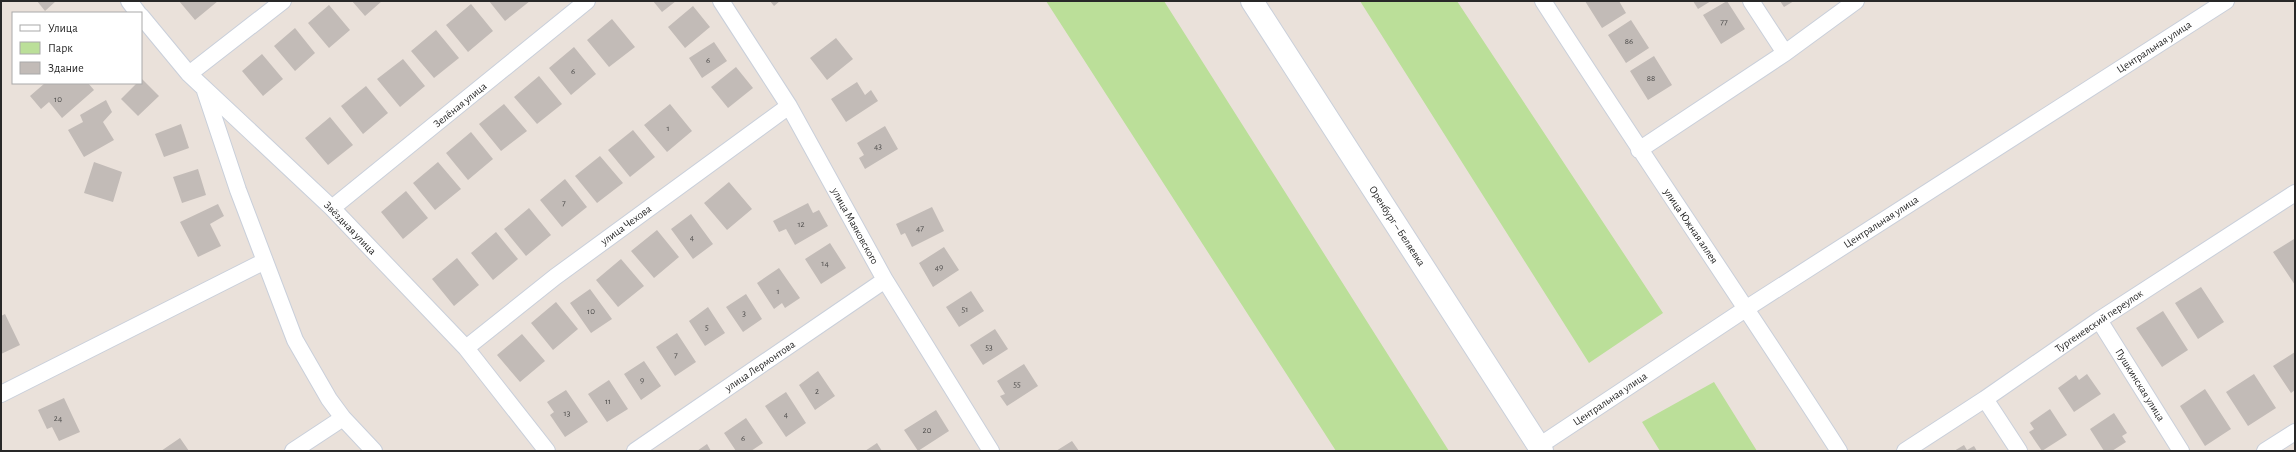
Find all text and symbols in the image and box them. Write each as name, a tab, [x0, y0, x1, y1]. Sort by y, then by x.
legend	[12, 12, 142, 84]
house number: 77	[1720, 18, 1728, 27]
street label: Центральная улица	[2115, 19, 2193, 75]
text: Улица	[48, 22, 78, 34]
house number: 86	[1625, 37, 1633, 46]
text: Парк	[48, 42, 73, 54]
house number: 6	[706, 56, 710, 65]
text: Здание	[48, 62, 84, 74]
house number: 6	[571, 67, 575, 76]
house number: 88	[1647, 74, 1655, 83]
street label: Зелёная улица	[431, 80, 489, 130]
house number: 10	[54, 95, 62, 104]
house number: 1	[666, 124, 670, 133]
house number: 43	[874, 142, 882, 151]
street label: Оренбург – Беляевка	[1367, 184, 1427, 268]
street label: улица Маяковского	[829, 185, 881, 266]
street label: улица Южная аллея	[1661, 186, 1720, 266]
street label: Центральная улица	[1842, 194, 1920, 250]
street label: Звёздная улица	[322, 199, 378, 257]
house number: 7	[562, 199, 566, 208]
street label: улица Чехова	[598, 203, 653, 247]
house number: 12	[797, 220, 805, 229]
house number: 47	[916, 224, 924, 233]
house number: 4	[690, 233, 695, 242]
house number: 14	[821, 259, 829, 268]
house number: 49	[935, 263, 943, 272]
house number: 1	[776, 287, 780, 296]
street label: Тургеневский переулок	[2053, 288, 2145, 354]
house number: 51	[962, 305, 968, 314]
house number: 10	[587, 307, 595, 316]
house number: 3	[742, 309, 746, 318]
house number: 5	[705, 323, 709, 332]
street label: улица Лермонтова	[722, 339, 797, 394]
house number: 53	[985, 343, 993, 352]
street label: Пушкинская улица	[2113, 347, 2167, 423]
house number: 7	[674, 351, 678, 360]
street label: Центральная улица	[1571, 370, 1649, 428]
house number: 9	[640, 376, 644, 385]
house number: 55	[1013, 380, 1021, 389]
house number: 2	[815, 387, 819, 396]
house number: 11	[605, 397, 611, 406]
house number: 13	[564, 409, 571, 418]
house number: 4	[784, 410, 789, 419]
house number: 24	[54, 414, 63, 423]
house number: 20	[923, 426, 932, 435]
house number: 6	[741, 434, 745, 443]

